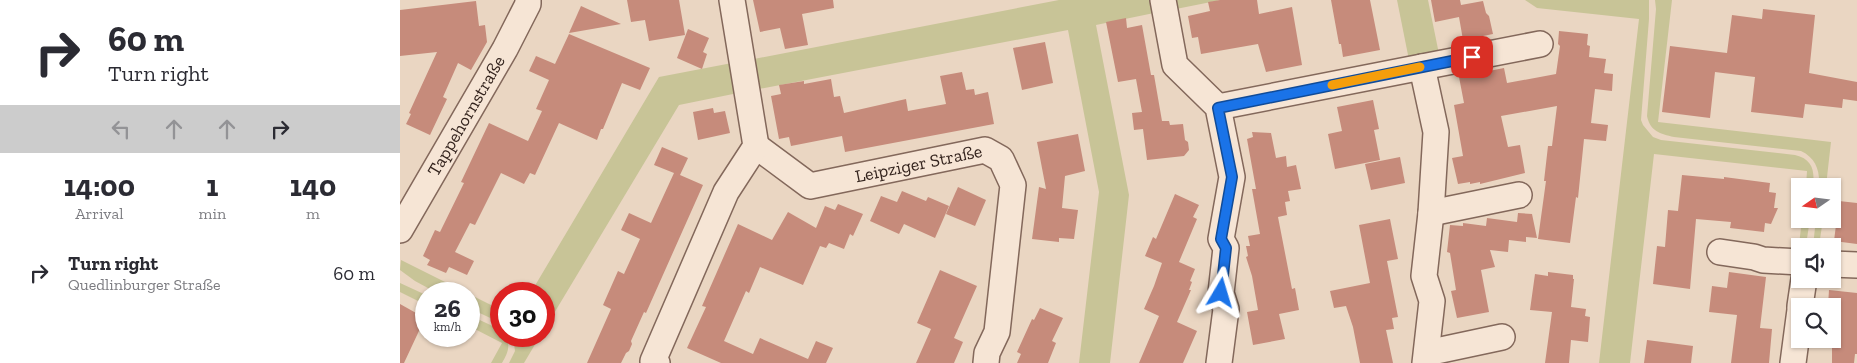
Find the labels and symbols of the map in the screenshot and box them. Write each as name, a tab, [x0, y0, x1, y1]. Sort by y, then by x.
pin	[1451, 36, 1493, 78]
street label: Tappehornstraße	[423, 52, 510, 180]
street label: Leipziger Straße	[853, 140, 984, 187]
north arrow	[1791, 178, 1841, 228]
position arrow	[1194, 266, 1246, 318]
speed limit sign: 30	[490, 282, 555, 347]

